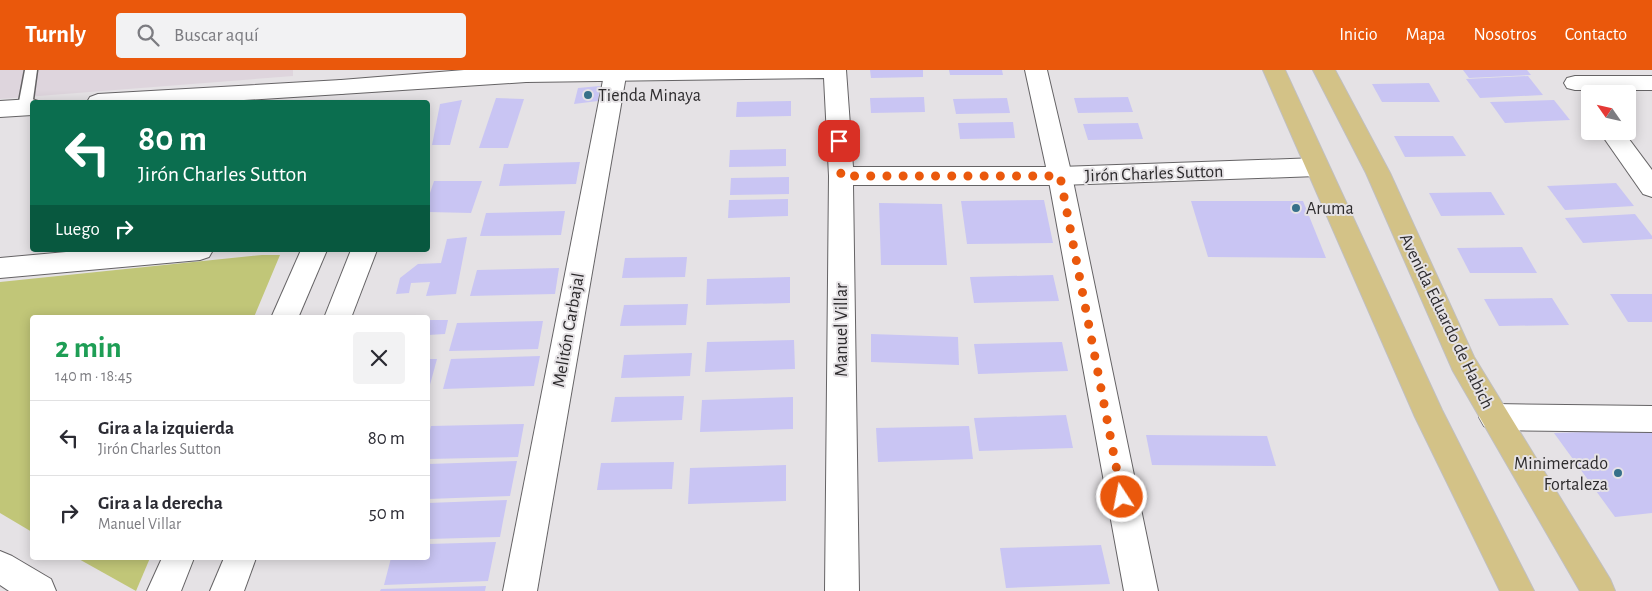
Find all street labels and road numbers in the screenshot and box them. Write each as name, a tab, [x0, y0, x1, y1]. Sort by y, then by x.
street label: Jirón Charles Sutton	[1084, 163, 1224, 185]
street label: Avenida Eduardo de Habich	[1396, 231, 1496, 412]
street label: Melitón Carbajal	[550, 272, 588, 389]
street label: Manuel Villar	[833, 283, 851, 377]

